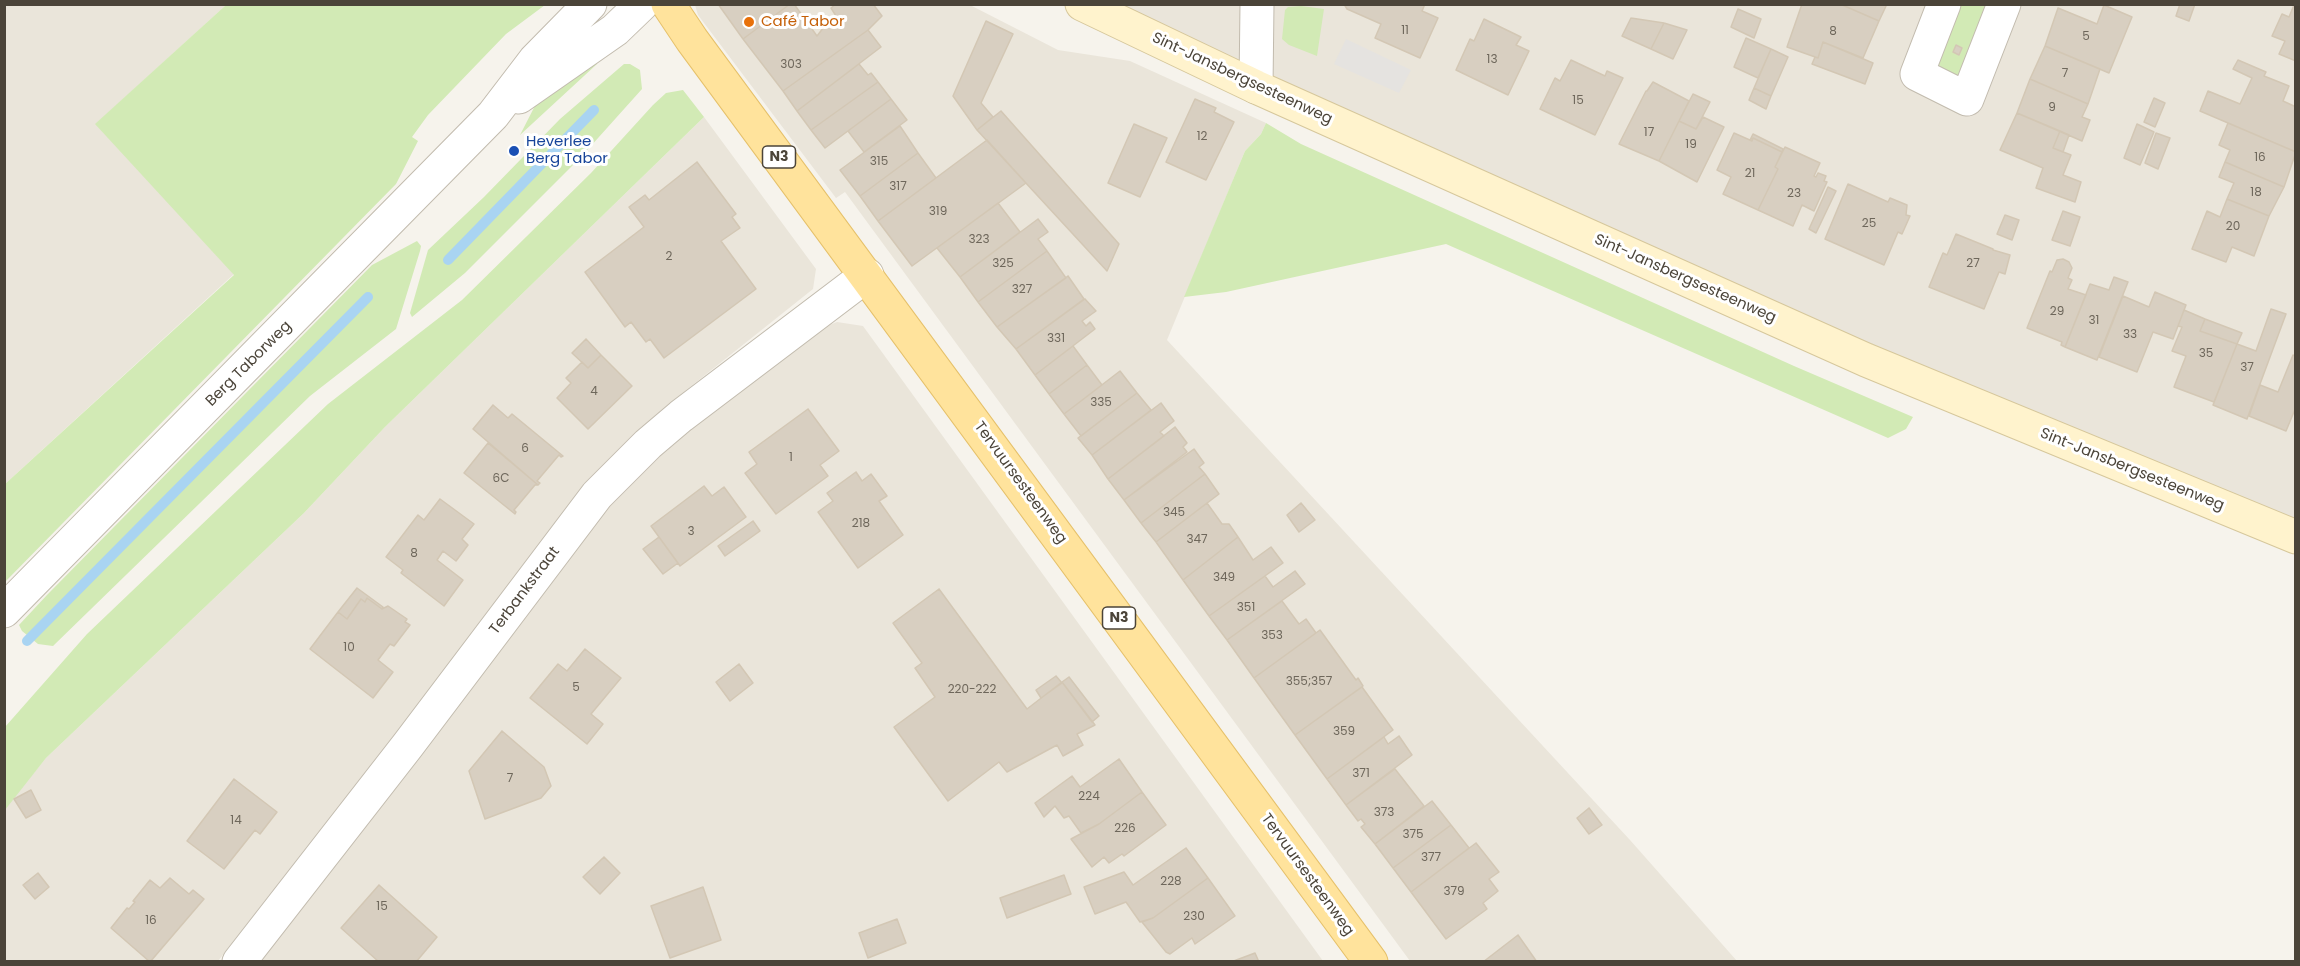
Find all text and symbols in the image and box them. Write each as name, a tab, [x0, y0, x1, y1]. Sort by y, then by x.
place label: Café Tabor	[761, 13, 845, 31]
marker: Café Tabor	[742, 15, 756, 29]
house number: 11	[1401, 24, 1409, 38]
house number: 8	[1829, 25, 1837, 39]
street label: Sint-Jansbergsesteenweg	[1149, 29, 1335, 129]
house number: 5	[2082, 30, 2090, 44]
house number: 13	[1487, 53, 1497, 67]
house number: 303	[780, 58, 802, 72]
house number: 7	[2062, 67, 2068, 81]
house number: 15	[1572, 94, 1584, 108]
house number: 9	[2048, 101, 2056, 115]
house number: 17	[1644, 126, 1654, 140]
house number: 12	[1197, 130, 1207, 144]
place label: Heverlee Berg Tabor	[526, 133, 608, 168]
house number: 19	[1685, 138, 1697, 152]
marker: Heverlee Berg Tabor	[507, 144, 521, 158]
road number: N3	[762, 146, 796, 168]
house number: 16	[2254, 151, 2266, 165]
house number: 315	[870, 155, 888, 169]
house number: 21	[1745, 167, 1755, 181]
house number: 317	[889, 180, 907, 194]
house number: 18	[2250, 186, 2262, 200]
house number: 23	[1787, 187, 1801, 201]
house number: 319	[929, 205, 947, 219]
house number: 25	[1862, 217, 1876, 231]
house number: 20	[2226, 220, 2240, 234]
street label: Sint-Jansbergsesteenweg	[1591, 231, 1779, 327]
house number: 323	[968, 233, 990, 247]
house number: 2	[666, 250, 672, 264]
house number: 325	[992, 257, 1014, 271]
house number: 27	[1966, 257, 1980, 271]
house number: 327	[1012, 283, 1032, 297]
house number: 29	[2050, 305, 2064, 319]
house number: 31	[2089, 314, 2099, 328]
street label: Berg Taborweg	[202, 317, 296, 411]
house number: 33	[2123, 328, 2137, 342]
house number: 331	[1047, 332, 1065, 346]
house number: 35	[2199, 347, 2213, 361]
house number: 37	[2240, 361, 2254, 375]
house number: 4	[590, 385, 598, 399]
house number: 335	[1090, 396, 1112, 410]
street label: Tervuursesteenweg	[970, 418, 1070, 548]
street label: Sint-Jansbergsesteenweg	[2037, 425, 2227, 515]
house number: 6	[521, 442, 529, 456]
house number: 1	[789, 451, 793, 465]
house number: 6C	[493, 472, 509, 486]
house number: 345	[1163, 506, 1185, 520]
house number: 218	[852, 517, 870, 531]
house number: 3	[687, 525, 695, 539]
house number: 347	[1186, 533, 1208, 547]
street label: Terbankstraat	[486, 544, 564, 638]
house number: 8	[410, 547, 418, 561]
house number: 349	[1213, 571, 1235, 585]
house number: 351	[1237, 601, 1255, 615]
road number: N3	[1102, 607, 1136, 629]
house number: 353	[1261, 629, 1283, 643]
house number: 10	[343, 641, 355, 655]
house number: 355;357	[1286, 675, 1332, 689]
house number: 5	[572, 681, 580, 695]
house number: 220-222	[948, 683, 996, 697]
house number: 359	[1333, 725, 1355, 739]
house number: 371	[1352, 767, 1370, 781]
house number: 7	[507, 772, 513, 786]
house number: 224	[1078, 790, 1100, 804]
house number: 373	[1374, 806, 1394, 820]
street label: Tervuursesteenweg	[1257, 810, 1357, 940]
house number: 14	[230, 814, 242, 828]
house number: 226	[1114, 822, 1136, 836]
house number: 375	[1402, 828, 1424, 842]
house number: 377	[1421, 851, 1441, 865]
house number: 228	[1160, 875, 1182, 889]
house number: 379	[1443, 885, 1465, 899]
house number: 15	[376, 900, 388, 914]
house number: 230	[1183, 910, 1205, 924]
house number: 16	[145, 914, 157, 928]

